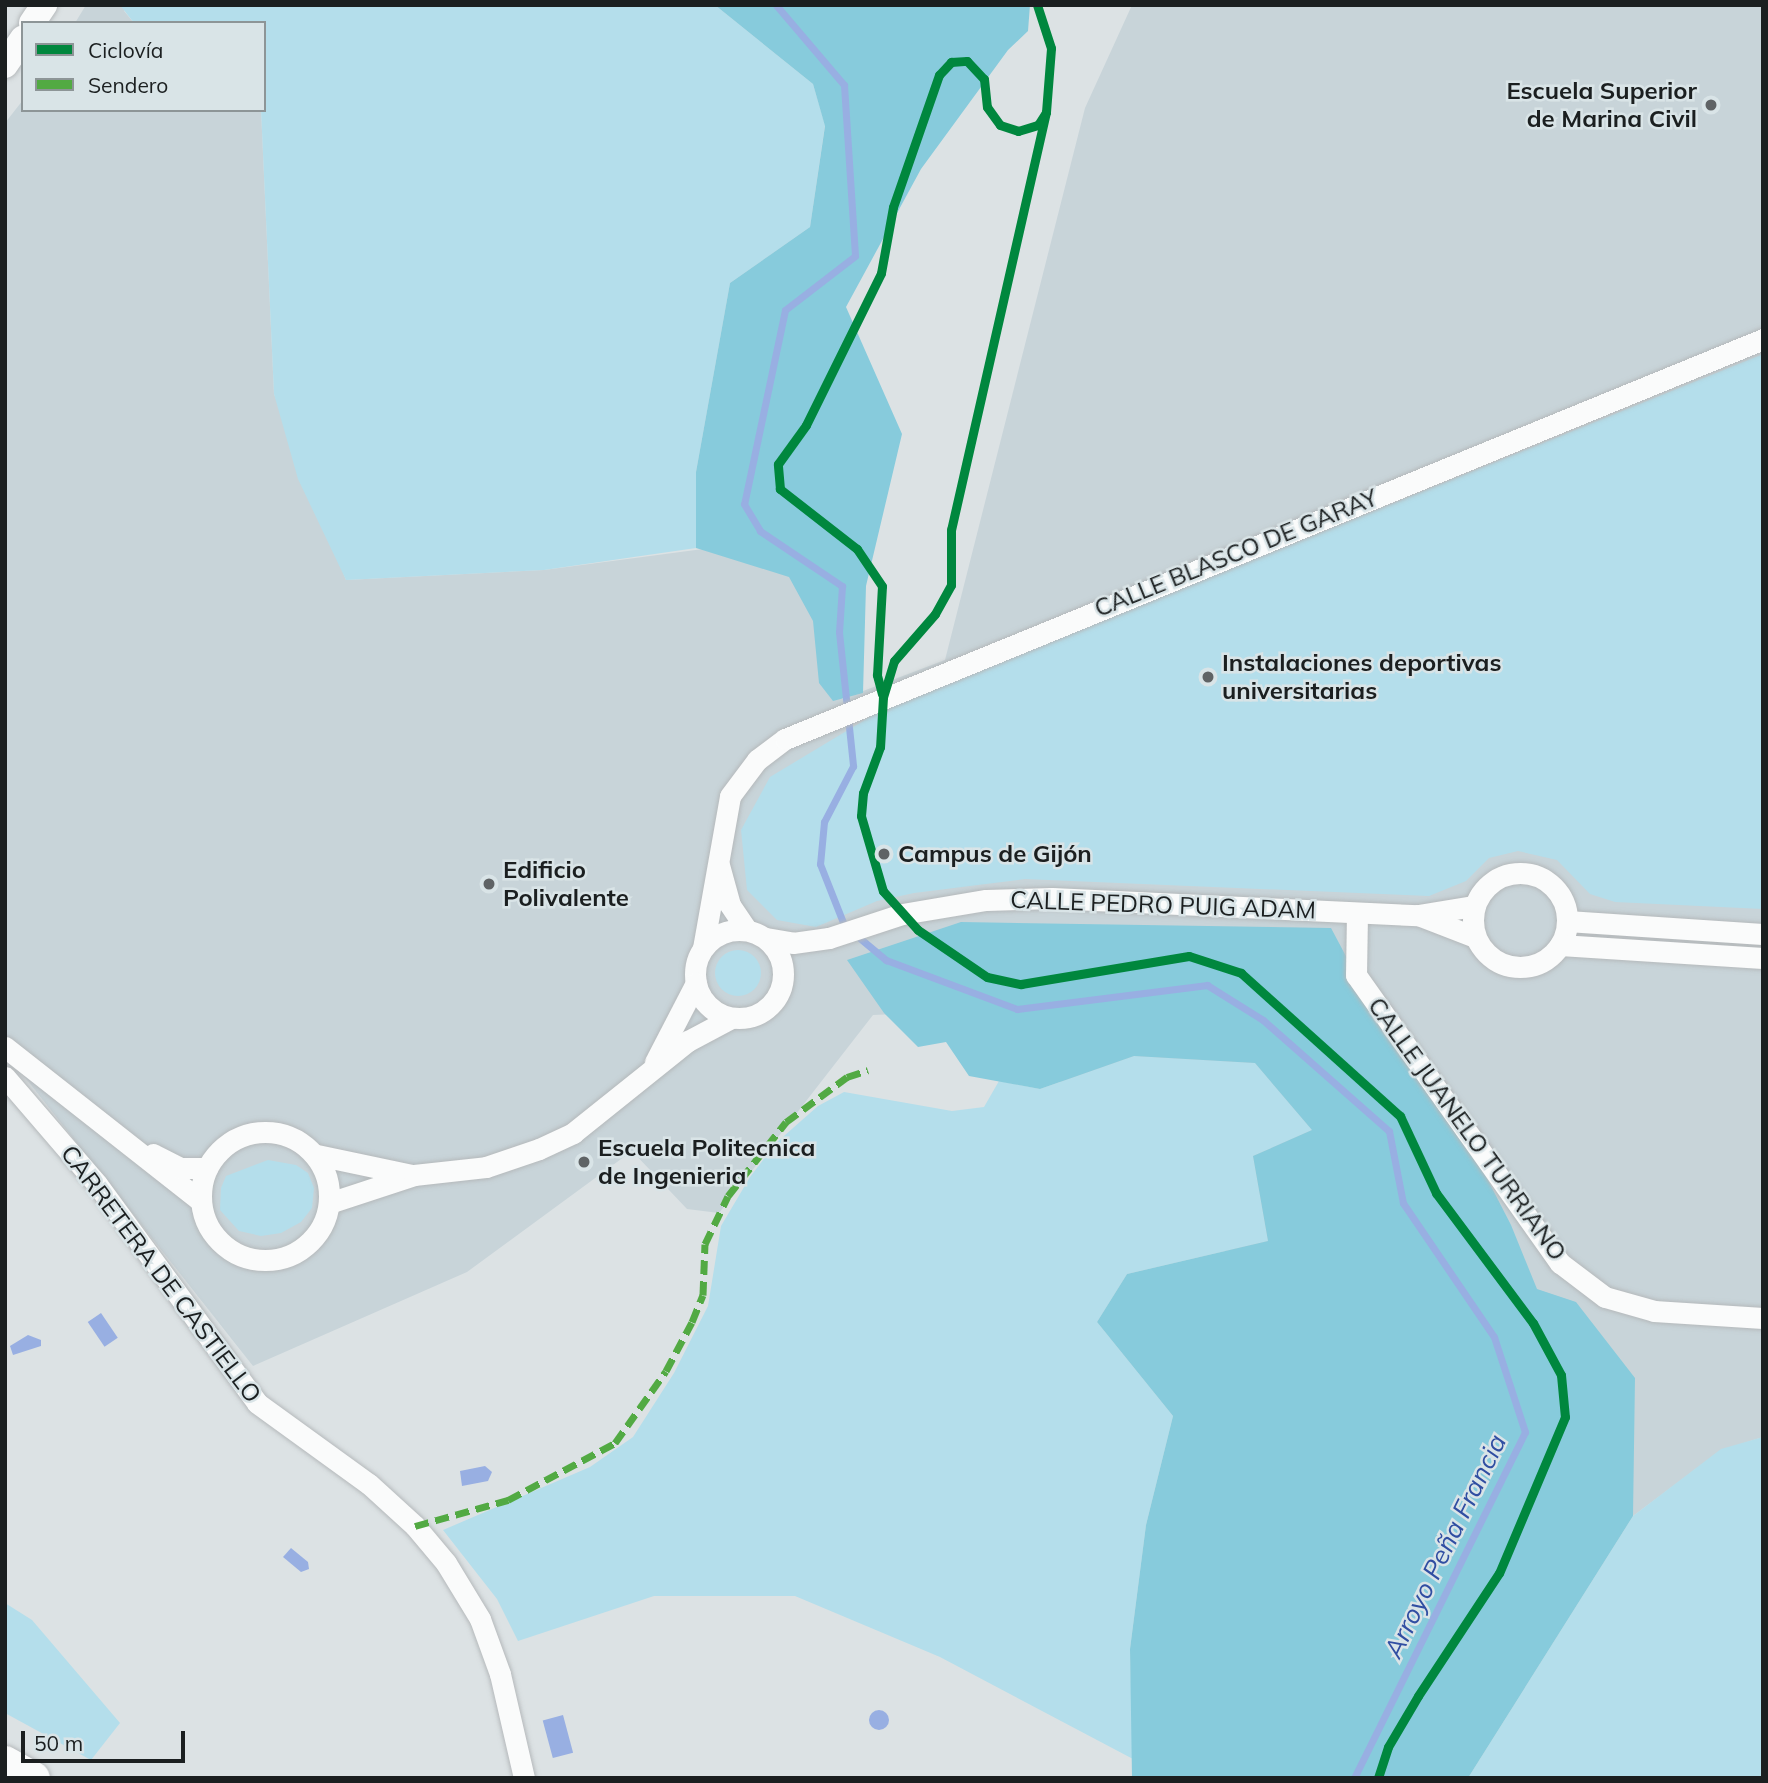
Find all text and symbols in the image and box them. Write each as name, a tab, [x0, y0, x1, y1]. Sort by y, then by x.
legend	[21, 21, 266, 112]
text: Ciclovía	[88, 37, 163, 63]
text: Sendero	[88, 72, 168, 98]
place label: Escuela Superior de Marina Civil	[1506, 77, 1697, 133]
marker: Escuela Superior de Marina Civil	[1703, 97, 1719, 113]
street label: CALLE BLASCO DE GARAY	[1090, 483, 1382, 623]
place label: Instalaciones deportivas universitarias	[1222, 649, 1501, 705]
marker: Instalaciones deportivas universitarias	[1200, 669, 1216, 685]
place label: Campus de Gijón	[898, 840, 1092, 868]
marker: Campus de Gijón	[876, 846, 892, 862]
place label: Edificio Polivalente	[503, 856, 629, 912]
marker: Edificio Polivalente	[481, 876, 497, 892]
street label: CALLE PEDRO PUIG ADAM	[1010, 885, 1316, 925]
street label: CALLE JUANELO TURRIANO	[1362, 992, 1572, 1266]
place label: Escuela Politecnica de Ingenieria	[598, 1134, 815, 1190]
street label: CARRETERA DE CASTIELLO	[55, 1140, 267, 1408]
marker: Escuela Politecnica de Ingenieria	[576, 1154, 592, 1170]
water label: Arroyo Peña Francia	[1377, 1429, 1513, 1663]
scale bar	[24, 1716, 189, 1760]
text: 50 m	[34, 1730, 83, 1756]

